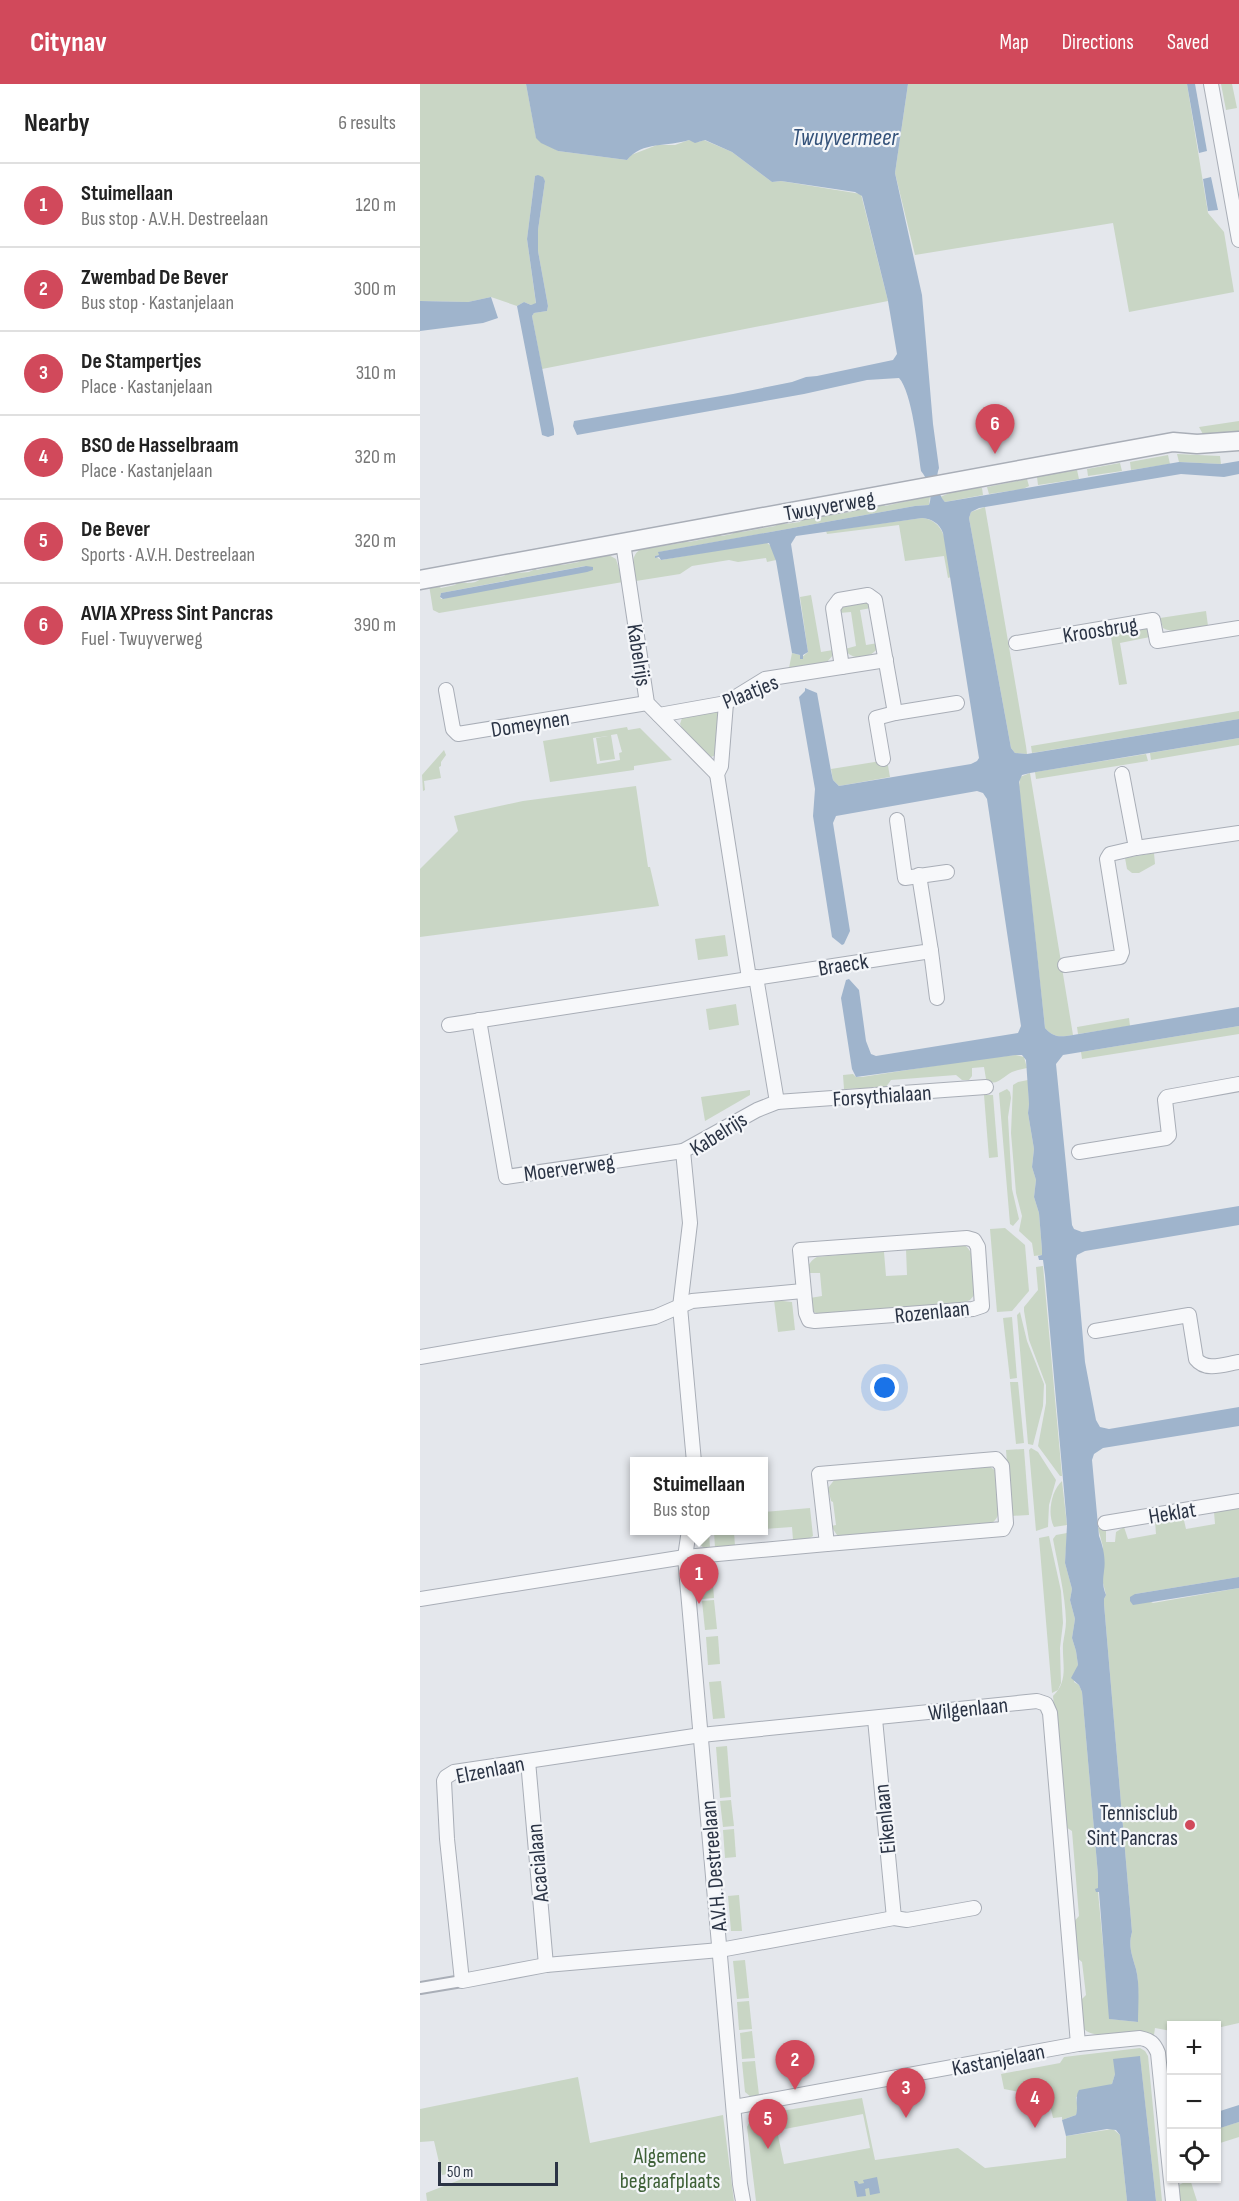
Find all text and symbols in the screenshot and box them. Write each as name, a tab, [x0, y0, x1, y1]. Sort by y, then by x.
text: Citynav	[30, 26, 107, 59]
text: Map	[999, 30, 1029, 55]
text: Directions	[1062, 30, 1134, 55]
text: Saved	[1167, 30, 1209, 55]
text: Nearby	[24, 108, 90, 139]
text: 6 results	[338, 111, 396, 135]
water label: Twuyvermeer	[792, 123, 899, 152]
text: Stuimellaan	[81, 180, 173, 207]
text: 1	[40, 193, 47, 217]
text: 120 m	[356, 193, 396, 217]
text: Bus stop · A.V.H. Destreelaan	[81, 207, 268, 231]
text: Zwembad De Bever	[81, 264, 228, 291]
text: 2	[39, 277, 48, 301]
text: 300 m	[354, 277, 396, 301]
text: Bus stop · Kastanjelaan	[81, 291, 234, 315]
text: De Stampertjes	[81, 348, 202, 375]
text: 3	[39, 361, 48, 385]
text: 310 m	[356, 361, 396, 385]
text: Place · Kastanjelaan	[81, 375, 213, 399]
pin: 6	[976, 404, 1014, 454]
text: BSO de Hasselbraam	[81, 432, 239, 459]
text: 4	[39, 445, 48, 469]
text: 320 m	[354, 445, 396, 469]
text: Place · Kastanjelaan	[81, 459, 213, 483]
street label: Twuyverweg	[782, 485, 877, 528]
text: De Bever	[81, 516, 150, 543]
text: 5	[39, 529, 48, 553]
text: 320 m	[354, 529, 396, 553]
text: Sports · A.V.H. Destreelaan	[81, 543, 255, 567]
text: AVIA XPress Sint Pancras	[81, 600, 273, 627]
street label: Kroosbrug	[1061, 611, 1140, 650]
text: 6	[39, 613, 48, 637]
text: 390 m	[354, 613, 396, 637]
street label: Kabelrijs	[620, 622, 657, 688]
text: Fuel · Twuyverweg	[81, 627, 202, 651]
street label: Plaatjes	[719, 669, 782, 716]
street label: Domeynen	[489, 705, 571, 744]
street label: Braeck	[816, 948, 871, 983]
street label: Forsythialaan	[832, 1080, 932, 1113]
street label: Kabelrijs	[685, 1106, 753, 1162]
street label: Moerverweg	[522, 1149, 616, 1188]
street label: Rozenlaan	[893, 1295, 971, 1330]
your location	[870, 1373, 899, 1402]
popup	[630, 1457, 768, 1535]
text: Stuimellaan	[653, 1471, 745, 1498]
street label: Heklat	[1147, 1496, 1198, 1531]
text: Bus stop	[653, 1498, 710, 1522]
pin: 1	[680, 1554, 718, 1604]
street label: Wilgenlaan	[927, 1692, 1009, 1727]
street label: Elzenlaan	[454, 1751, 527, 1790]
street label: Eikenlaan	[868, 1783, 903, 1855]
street label: A.V.H. Destreelaan	[695, 1799, 734, 1934]
place label: Tennisclub Sint Pancras	[1087, 1800, 1178, 1852]
marker: Tennisclub Sint Pancras	[1183, 1818, 1197, 1832]
street label: Acacialaan	[522, 1823, 555, 1904]
map controls	[1167, 2021, 1221, 2183]
button: +	[1167, 2021, 1221, 2075]
street label: Kastanjelaan	[950, 2038, 1047, 2083]
pin: 2	[776, 2040, 814, 2090]
pin: 3	[886, 2068, 926, 2118]
button: −	[1167, 2075, 1221, 2129]
pin: 4	[1016, 2078, 1054, 2128]
pin: 5	[748, 2100, 788, 2149]
button: locate	[1167, 2129, 1221, 2183]
park label: Algemene begraafplaats	[620, 2143, 720, 2195]
scale bar	[438, 2159, 558, 2186]
text: 50 m	[447, 2163, 473, 2182]

